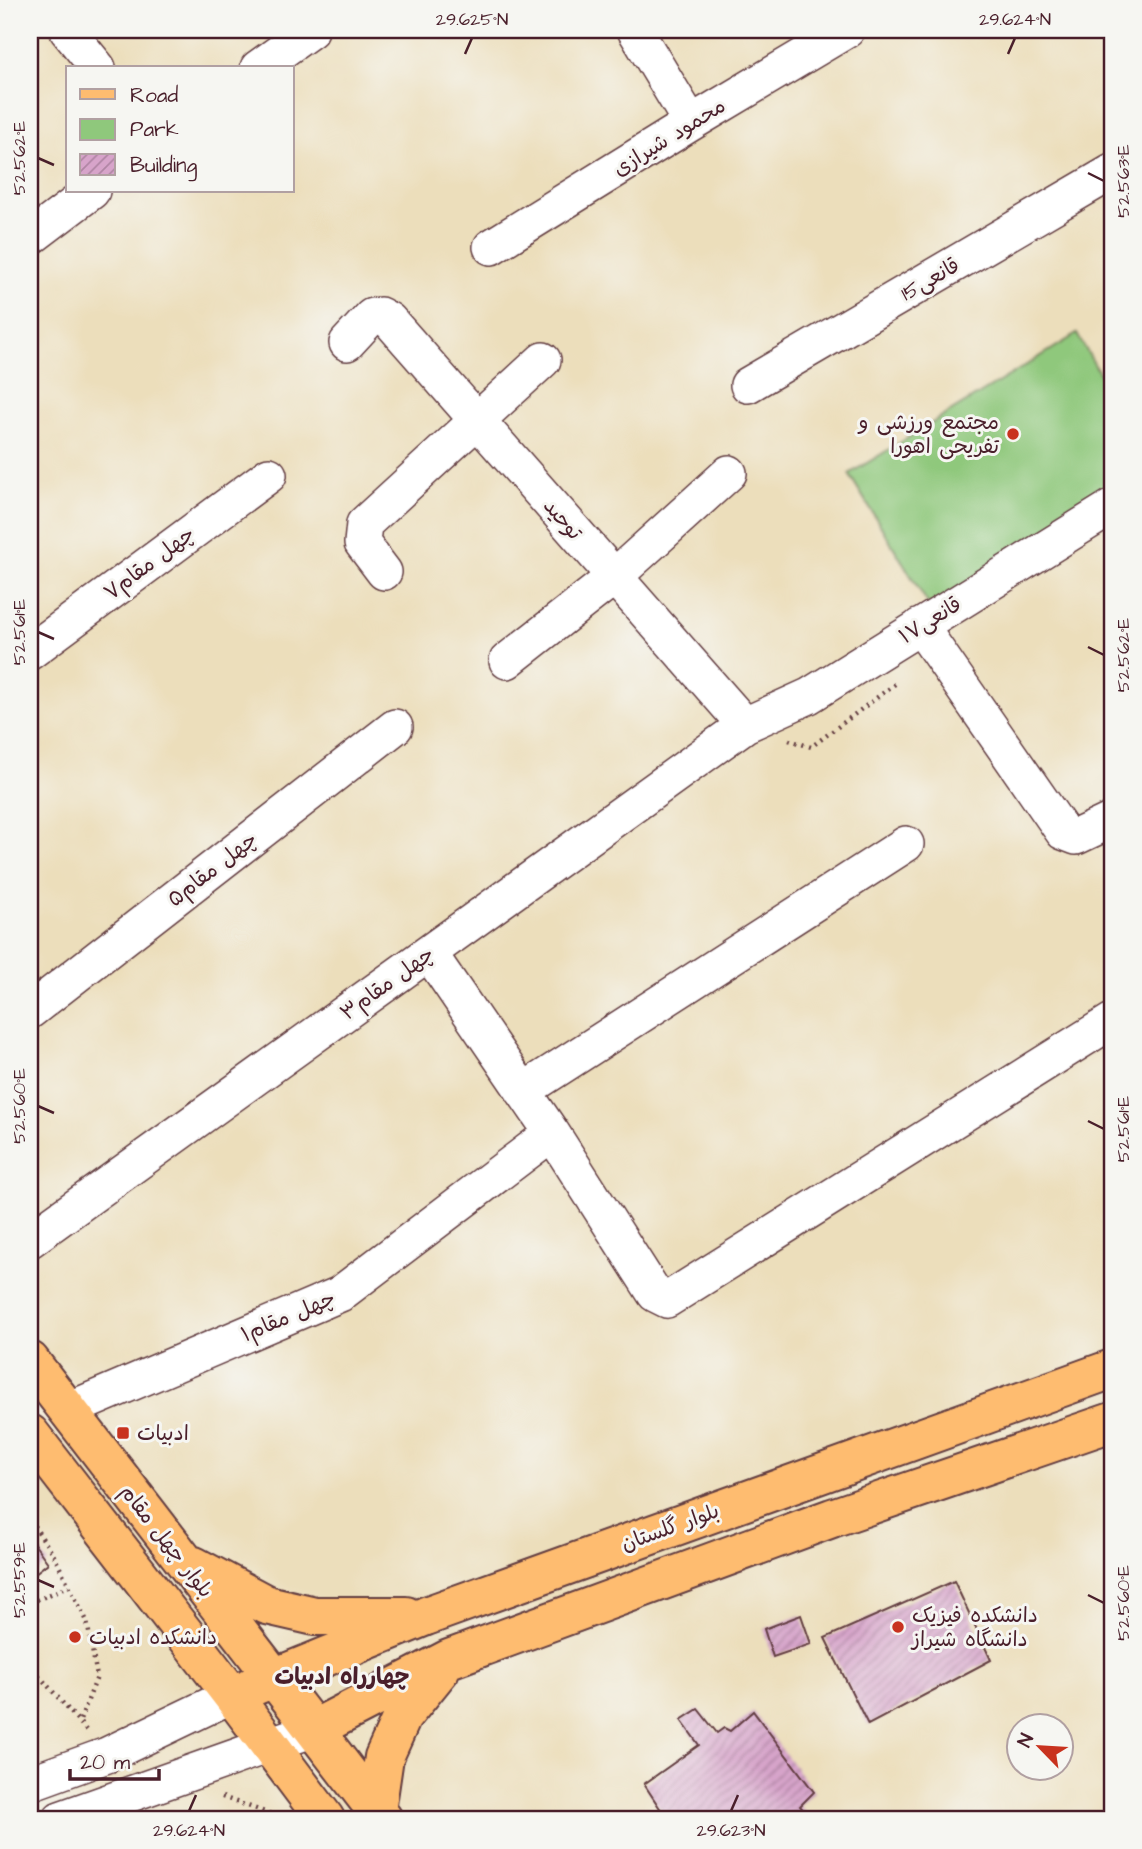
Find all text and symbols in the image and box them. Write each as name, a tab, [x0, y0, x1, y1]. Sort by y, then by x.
text: 29.625°N	[436, 7, 508, 32]
text: 29.624°N	[979, 7, 1051, 32]
legend	[66, 66, 294, 192]
text: Road	[130, 81, 178, 110]
street label: محمود شیرازی	[607, 91, 731, 184]
text: Park	[130, 115, 179, 144]
text: 52.562°E	[7, 120, 32, 195]
text: 52.563°E	[1111, 144, 1136, 218]
text: Building	[130, 151, 198, 182]
street label: 15قانعی	[895, 251, 965, 308]
place label: مجتمع ورزشی و تفریحی اهورا	[857, 408, 1000, 461]
marker: مجتمع ورزشی و تفریحی اهورا	[1005, 426, 1021, 442]
street label: توحید	[536, 492, 589, 547]
street label: چهل مقام۷	[98, 520, 201, 608]
street label: ۱۷قانعی	[893, 590, 967, 651]
text: 52.561°E	[7, 598, 32, 665]
text: 52.562°E	[1111, 617, 1136, 692]
street label: چهل مقام۵	[161, 825, 264, 915]
street label: چهل مقام۳	[334, 939, 441, 1028]
text: 52.560°E	[7, 1068, 32, 1144]
text: 52.561°E	[1111, 1095, 1136, 1162]
street label: چهل مقام۱	[236, 1284, 340, 1350]
place label: ادبیات	[137, 1419, 189, 1448]
marker: ادبیات	[115, 1425, 131, 1441]
street label: بلوار چهل مقام	[112, 1479, 220, 1605]
street label: بلوار گلستان	[617, 1496, 723, 1559]
text: 52.559°E	[7, 1542, 32, 1618]
text: 52.560°E	[1111, 1565, 1136, 1641]
place label: دانشکده فیزیک دانشگاه شیراز	[910, 1601, 1038, 1654]
marker: دانشکده فیزیک دانشگاه شیراز	[890, 1619, 906, 1635]
place label: دانشکده ادبیات	[89, 1623, 217, 1652]
marker: دانشکده ادبیات	[67, 1629, 83, 1645]
district label: چهارراه ادبیات	[274, 1661, 410, 1693]
north arrow	[1006, 1713, 1076, 1783]
text: N	[1011, 1729, 1041, 1752]
scale bar	[70, 1737, 159, 1781]
text: 20 m	[80, 1748, 131, 1777]
text: 29.624°N	[153, 1818, 225, 1843]
text: 29.623°N	[696, 1818, 766, 1843]

